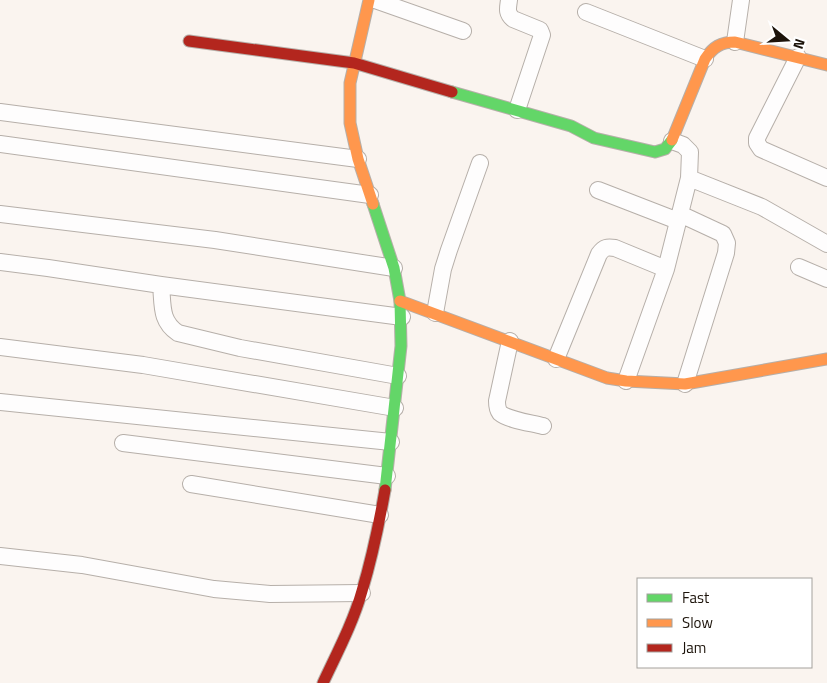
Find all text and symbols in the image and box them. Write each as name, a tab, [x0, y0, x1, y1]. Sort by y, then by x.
north arrow	[762, 15, 812, 65]
text: N	[788, 36, 811, 52]
legend	[637, 578, 812, 668]
text: Fast	[682, 586, 710, 609]
text: Slow	[682, 611, 713, 634]
text: Jam	[682, 636, 706, 659]

